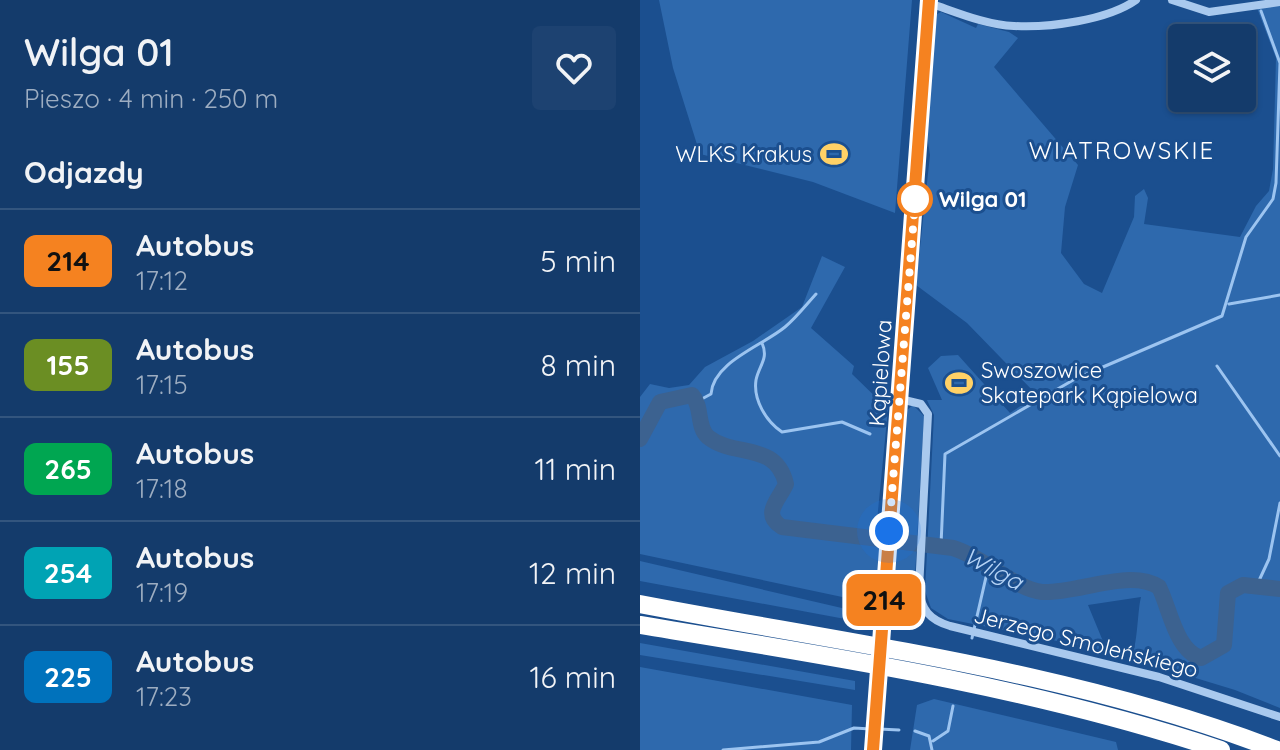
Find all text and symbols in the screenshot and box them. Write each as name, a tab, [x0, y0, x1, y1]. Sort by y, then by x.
map controls	[1168, 24, 1256, 112]
button: layers	[1168, 24, 1256, 112]
button: heart	[532, 26, 616, 110]
text: Wilga 01	[24, 28, 174, 76]
text: Pieszo · 4 min · 250 m	[24, 82, 278, 115]
district label: WIATROWSKIE	[1029, 135, 1215, 165]
sports icon: WLKS Krakus	[819, 139, 849, 169]
place label: WLKS Krakus	[675, 140, 812, 168]
text: Odjazdy	[24, 153, 144, 191]
marker: Wilga 01	[898, 182, 932, 216]
place label: Wilga 01	[939, 185, 1027, 213]
text: Autobus	[136, 226, 254, 264]
text: 5 min	[540, 242, 616, 280]
text: 214	[46, 243, 90, 278]
text: 17:12	[136, 264, 188, 297]
street label: Kąpielowa	[862, 319, 898, 427]
text: Autobus	[136, 330, 254, 368]
text: 8 min	[540, 346, 616, 384]
text: 155	[46, 347, 90, 382]
place label: Swoszowice Skatepark Kąpielowa	[981, 356, 1198, 409]
text: 17:15	[136, 368, 188, 401]
sports icon: Swoszowice Skatepark Kąpielowa	[944, 368, 974, 398]
text: Autobus	[136, 434, 254, 472]
text: 11 min	[534, 450, 616, 488]
text: 265	[44, 451, 92, 486]
text: 17:18	[136, 472, 187, 505]
your location	[869, 511, 909, 551]
text: Autobus	[136, 538, 254, 576]
water label: Wilga	[959, 540, 1030, 597]
text: 12 min	[529, 554, 616, 592]
text: 254	[44, 555, 92, 590]
line badge: 214	[838, 574, 930, 626]
text: 17:19	[136, 576, 188, 609]
text: 214	[862, 582, 906, 617]
street label: Jerzego Smoleńskiego	[971, 601, 1201, 683]
text: Autobus	[136, 642, 254, 680]
text: 16 min	[529, 658, 616, 696]
text: 225	[44, 659, 92, 694]
text: 17:23	[136, 680, 192, 713]

